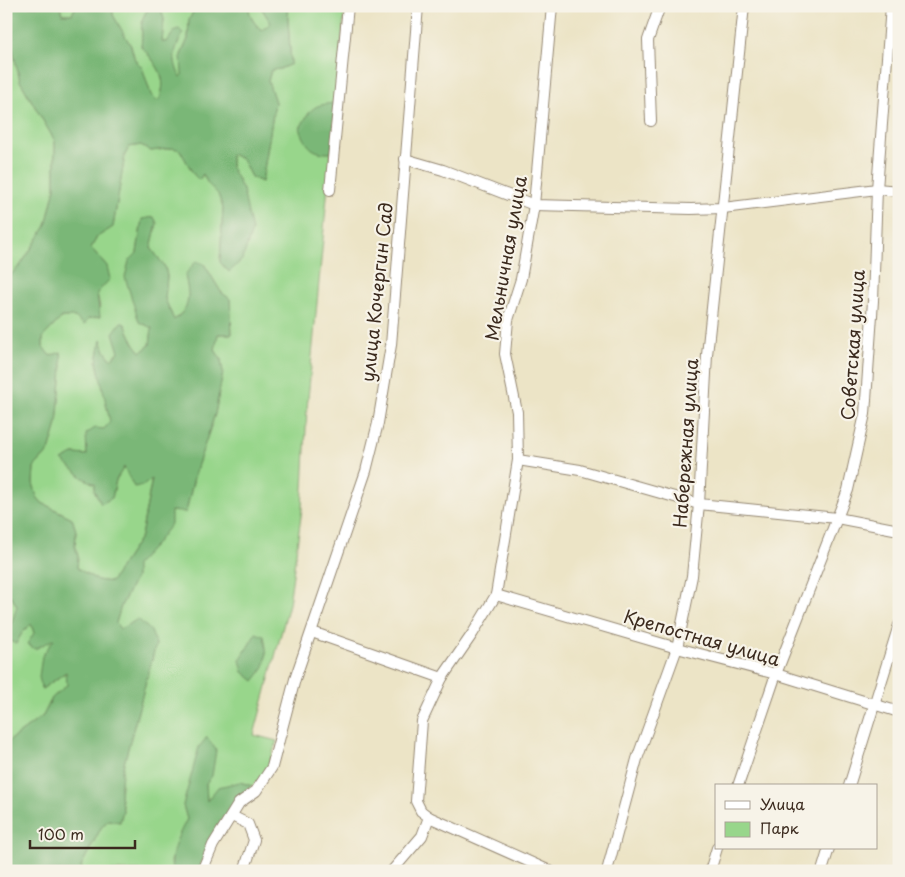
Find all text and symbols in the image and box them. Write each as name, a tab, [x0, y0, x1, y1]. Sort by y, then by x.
street label: Мельничная улица	[477, 173, 533, 342]
street label: улица Кочергин Сад	[353, 201, 399, 383]
street label: Советская улица	[833, 268, 871, 421]
street label: Набережная улица	[666, 357, 704, 529]
street label: Крепостная улица	[621, 602, 784, 672]
legend	[715, 784, 878, 850]
text: Улица	[760, 792, 805, 815]
text: Парк	[760, 816, 799, 839]
scale bar	[30, 817, 135, 849]
text: 100 m	[38, 822, 84, 845]

